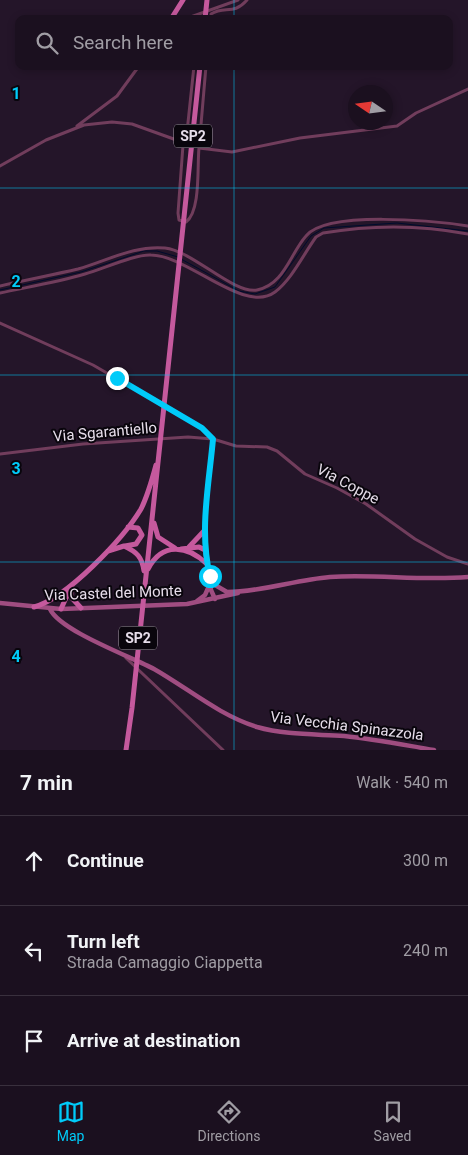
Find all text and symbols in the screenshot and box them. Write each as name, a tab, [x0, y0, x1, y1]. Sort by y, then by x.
search box	[15, 15, 453, 70]
icon: search	[33, 29, 61, 57]
text: Search here	[73, 31, 173, 54]
text: 1	[11, 84, 21, 103]
north arrow	[348, 85, 393, 130]
road number: SP2	[174, 124, 212, 148]
text: 2	[11, 272, 21, 291]
route end	[106, 367, 129, 390]
street label: Via Sgarantiello	[52, 418, 158, 446]
text: 3	[11, 459, 21, 478]
street label: Via Coppe	[314, 460, 382, 508]
route start	[199, 565, 222, 588]
street label: Via Castel del Monte	[44, 582, 182, 604]
road number: SP2	[119, 626, 157, 650]
text: 4	[11, 647, 21, 666]
street label: Via Vecchia Spinazzola	[269, 708, 425, 744]
text: 7 min	[20, 771, 73, 795]
text: Walk · 540 m	[356, 773, 448, 792]
icon: ahead	[20, 847, 48, 875]
text: Continue	[67, 849, 144, 872]
text: 300 m	[403, 851, 448, 870]
text: Turn left	[67, 930, 140, 953]
icon: left	[20, 937, 48, 965]
text: 240 m	[403, 941, 448, 960]
text: Strada Camaggio Ciappetta	[67, 953, 263, 972]
icon: arrive	[20, 1027, 48, 1055]
text: Arrive at destination	[67, 1029, 240, 1052]
tab: Map	[57, 1098, 85, 1144]
tab: Directions	[198, 1098, 261, 1144]
tab: Saved	[374, 1098, 411, 1144]

